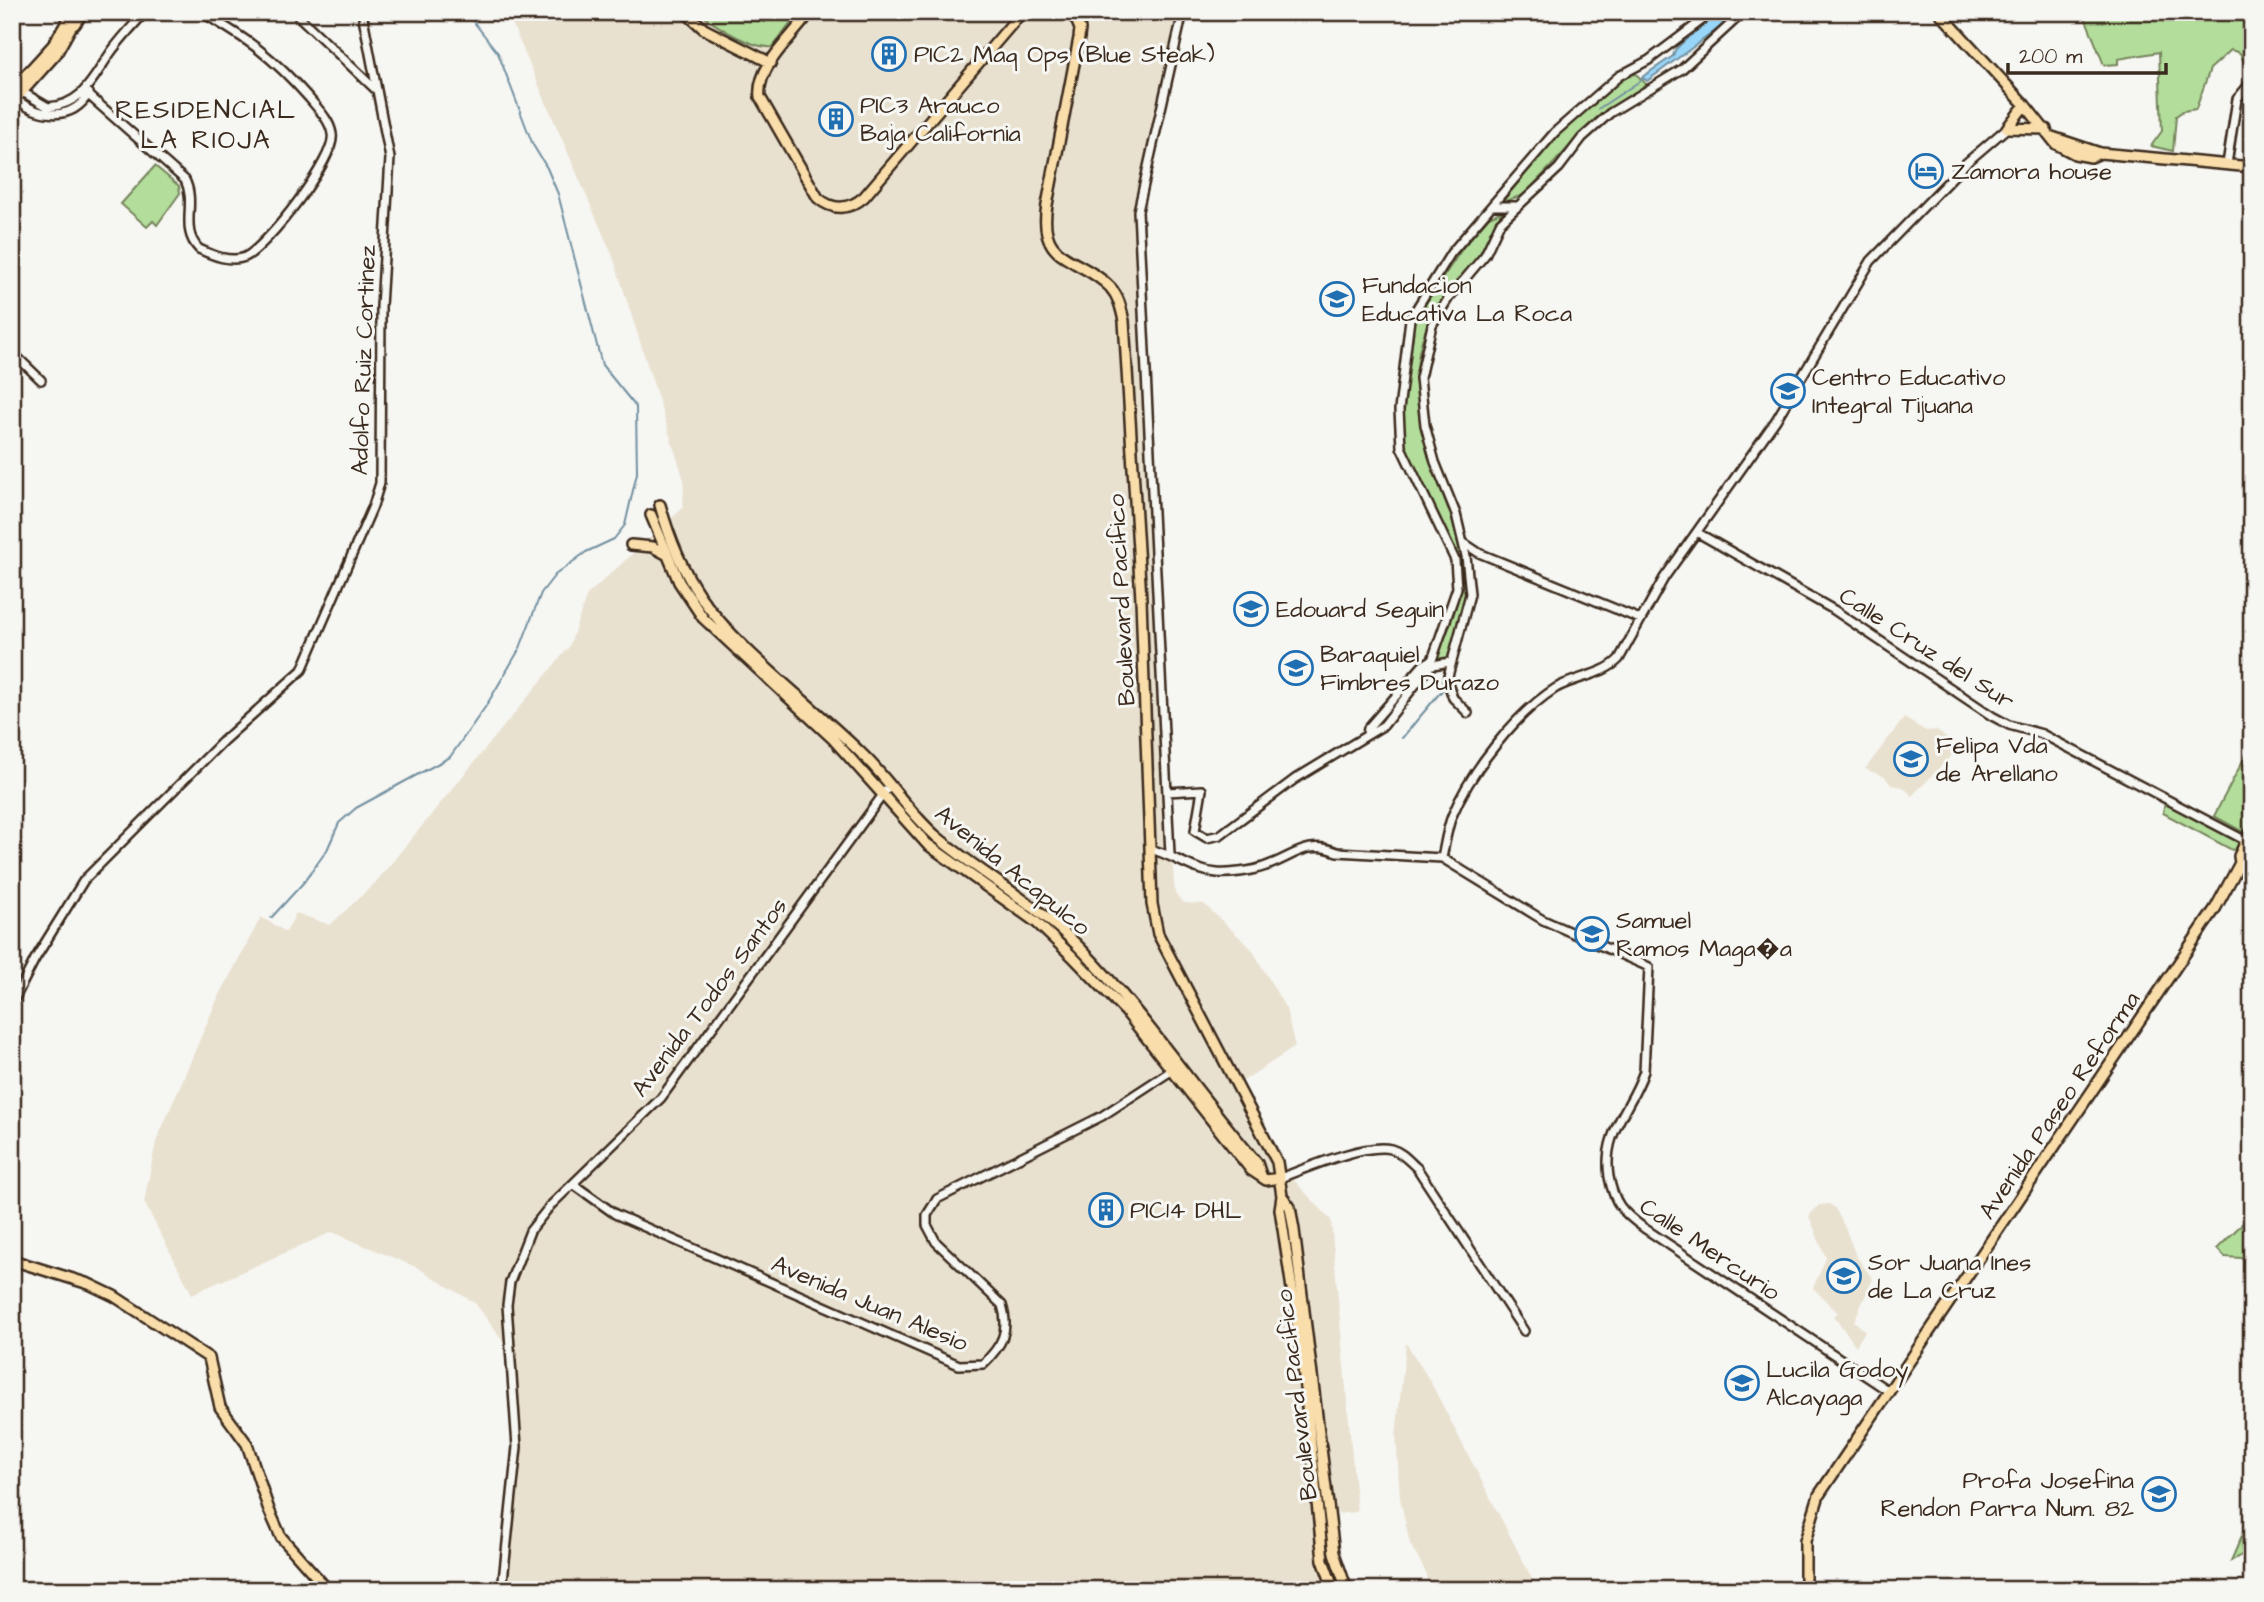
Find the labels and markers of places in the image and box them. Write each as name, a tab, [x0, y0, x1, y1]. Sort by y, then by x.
building icon: PIC2 Maq Ops (Blue Steak)	[870, 35, 908, 73]
place label: PIC2 Maq Ops (Blue Steak)	[914, 38, 1215, 72]
place label: PIC3 Arauco Baja California	[860, 89, 1021, 151]
building icon: PIC3 Arauco Baja California	[817, 100, 855, 138]
hotel icon: Zamora house	[1907, 152, 1945, 190]
place label: Zamora house	[1951, 155, 2112, 189]
place label: Fundacion Educativa La Roca	[1362, 269, 1572, 331]
school or university icon: Fundacion Educativa La Roca	[1318, 280, 1356, 318]
place label: Centro Educativo Integral Tijuana	[1812, 361, 2006, 424]
school or university icon: Centro Educativo Integral Tijuana	[1769, 372, 1807, 410]
school or university icon: Edouard Seguin	[1232, 590, 1270, 628]
place label: Edouard Seguin	[1276, 593, 1444, 628]
place label: Baraquiel Fimbres Durazo	[1320, 638, 1499, 700]
school or university icon: Baraquiel Fimbres Durazo	[1277, 649, 1315, 687]
place label: Felipa Vda de Arellano	[1936, 729, 2058, 791]
school or university icon: Felipa Vda de Arellano	[1892, 740, 1930, 778]
place label: Samuel Ramos Maga�a	[1616, 904, 1792, 967]
school or university icon: Samuel Ramos Maga�a	[1573, 915, 1611, 953]
building icon: PIC14 DHL	[1087, 1191, 1125, 1229]
place label: PIC14 DHL	[1130, 1194, 1242, 1228]
place label: Sor Juana Ines de La Cruz	[1868, 1246, 2031, 1308]
school or university icon: Sor Juana Ines de La Cruz	[1825, 1257, 1863, 1295]
place label: Lucila Godoy Alcayaga	[1766, 1353, 1908, 1416]
school or university icon: Lucila Godoy Alcayaga	[1723, 1364, 1761, 1402]
place label: Profa Josefina Rendon Parra Num. 82	[1880, 1464, 2134, 1526]
school or university icon: Profa Josefina Rendon Parra Num. 82	[2140, 1475, 2178, 1513]

